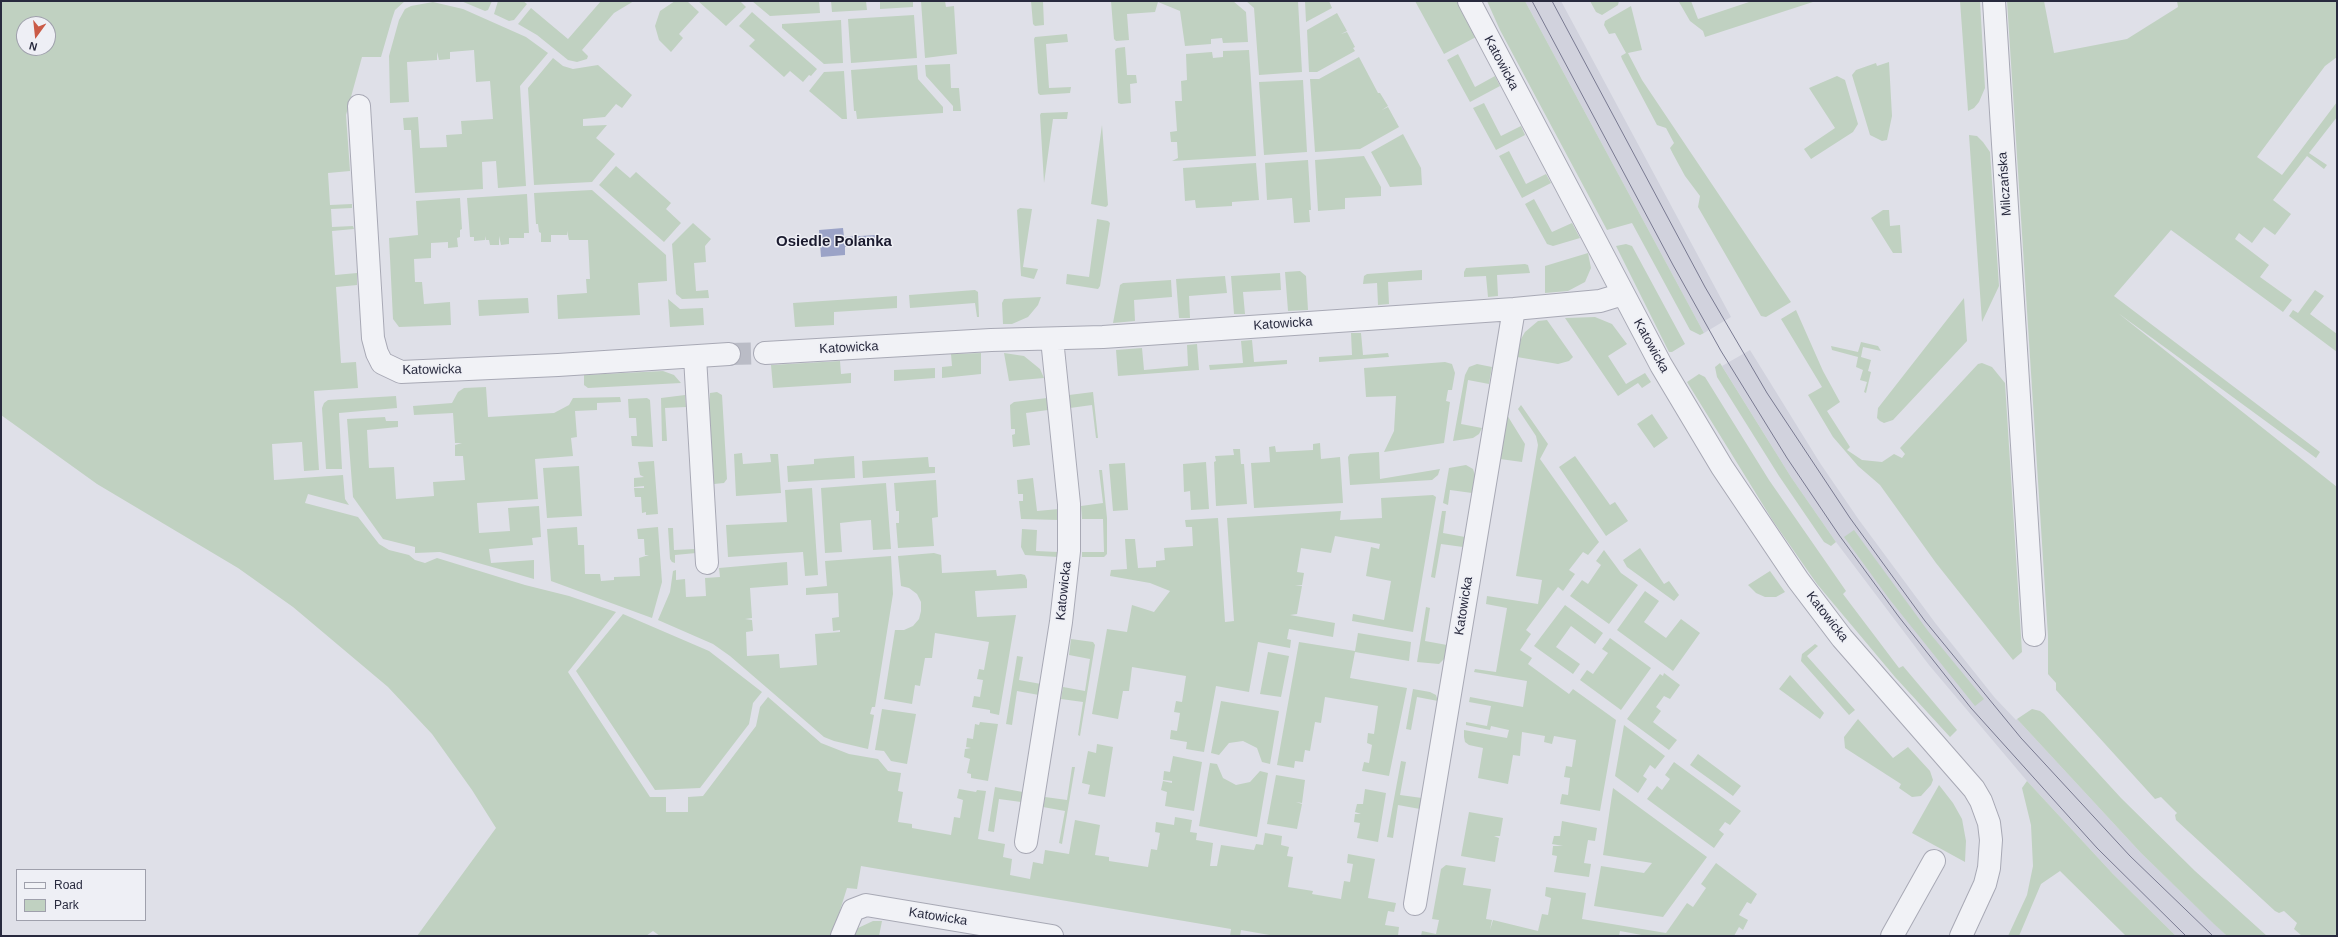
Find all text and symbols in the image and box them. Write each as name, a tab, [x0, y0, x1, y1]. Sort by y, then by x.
north arrow	[16, 16, 56, 56]
street label: Katowicka	[1480, 33, 1522, 93]
text: N	[28, 40, 39, 53]
street label: Milczańska	[1995, 151, 2015, 217]
district label: Osiedle Polanka	[776, 233, 892, 251]
street label: Katowicka	[1253, 314, 1313, 334]
street label: Katowicka	[1630, 316, 1672, 376]
street label: Katowicka	[819, 339, 879, 357]
street label: Katowicka	[402, 362, 462, 378]
street label: Katowicka	[1053, 561, 1075, 621]
street label: Katowicka	[1452, 576, 1476, 636]
street label: Katowicka	[1803, 589, 1851, 645]
legend	[16, 869, 146, 921]
text: Road	[54, 878, 83, 892]
text: Park	[54, 898, 79, 912]
street label: Katowicka	[908, 905, 968, 929]

